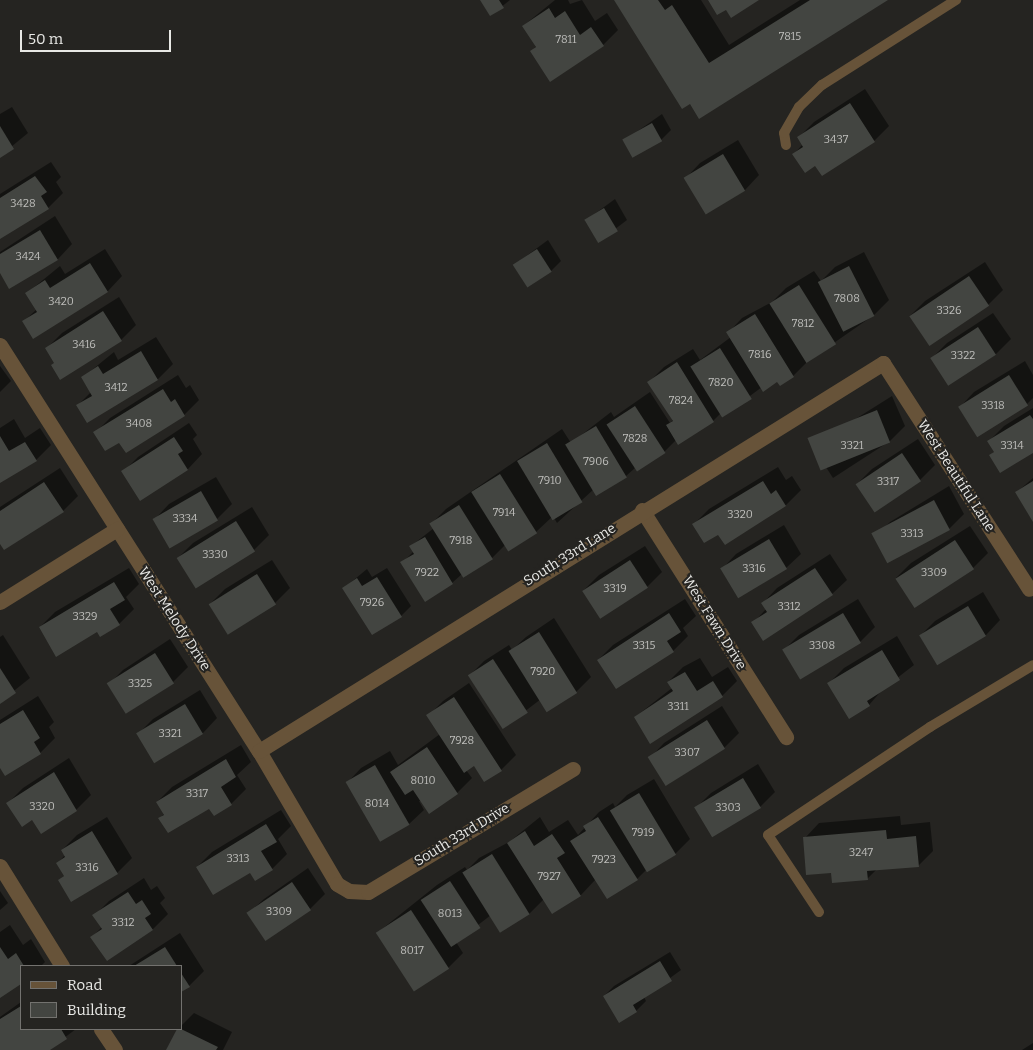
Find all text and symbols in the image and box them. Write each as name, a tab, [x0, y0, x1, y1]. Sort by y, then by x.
scale bar	[22, 20, 174, 52]
text: 50 m	[28, 30, 63, 48]
house number: 7815	[779, 30, 801, 44]
house number: 7811	[556, 33, 576, 47]
house number: 3437	[824, 133, 848, 147]
house number: 3428	[10, 197, 36, 211]
house number: 3424	[15, 250, 41, 264]
house number: 7808	[834, 292, 860, 306]
house number: 3420	[48, 295, 74, 309]
house number: 3326	[937, 304, 961, 318]
house number: 7812	[792, 317, 814, 331]
house number: 3416	[72, 338, 96, 352]
house number: 7816	[749, 348, 771, 362]
house number: 3322	[951, 349, 975, 363]
house number: 7820	[709, 376, 733, 390]
house number: 3412	[104, 381, 128, 395]
house number: 7824	[669, 394, 693, 408]
house number: 3318	[981, 399, 1005, 413]
house number: 3408	[126, 417, 152, 431]
street label: West Beautiful Lane	[914, 417, 998, 535]
house number: 7828	[623, 432, 647, 446]
house number: 3321	[841, 439, 863, 453]
house number: 3314	[1000, 439, 1024, 453]
house number: 7906	[583, 455, 609, 469]
house number: 7910	[538, 474, 562, 488]
house number: 3317	[877, 475, 899, 489]
house number: 7914	[493, 506, 515, 520]
house number: 3320	[727, 508, 753, 522]
house number: 3334	[173, 512, 197, 526]
street label: South 33rd Lane	[521, 520, 619, 590]
house number: 3313	[900, 527, 924, 541]
house number: 7918	[450, 534, 472, 548]
house number: 3330	[202, 548, 228, 562]
house number: 3316	[742, 562, 766, 576]
street label: West Melody Drive	[134, 564, 214, 674]
house number: 7922	[415, 566, 439, 580]
house number: 3309	[921, 566, 947, 580]
street label: West Fawn Drive	[678, 573, 750, 673]
house number: 3319	[603, 582, 627, 596]
house number: 7926	[360, 596, 384, 610]
house number: 3312	[778, 600, 800, 614]
house number: 3329	[73, 610, 97, 624]
house number: 3315	[633, 639, 655, 653]
house number: 3308	[809, 639, 835, 653]
house number: 7920	[531, 665, 555, 679]
house number: 3325	[128, 677, 152, 691]
house number: 3311	[667, 700, 689, 714]
house number: 3321	[159, 727, 181, 741]
house number: 7928	[450, 734, 474, 748]
house number: 3307	[675, 746, 699, 760]
house number: 8010	[410, 774, 436, 788]
house number: 3317	[186, 787, 208, 801]
house number: 8014	[365, 797, 389, 811]
house number: 3320	[29, 800, 55, 814]
street label: South 33rd Drive	[411, 800, 513, 870]
house number: 3303	[715, 801, 741, 815]
house number: 7919	[632, 826, 654, 840]
house number: 3247	[849, 846, 873, 860]
house number: 3313	[226, 852, 250, 866]
house number: 7923	[592, 853, 616, 867]
house number: 3316	[75, 861, 99, 875]
house number: 7927	[537, 870, 561, 884]
house number: 3309	[266, 905, 292, 919]
house number: 8013	[438, 907, 462, 921]
house number: 3312	[112, 916, 134, 930]
house number: 8017	[400, 944, 424, 958]
legend	[20, 965, 182, 1030]
text: Road	[67, 976, 102, 994]
text: Building	[67, 1001, 126, 1019]

